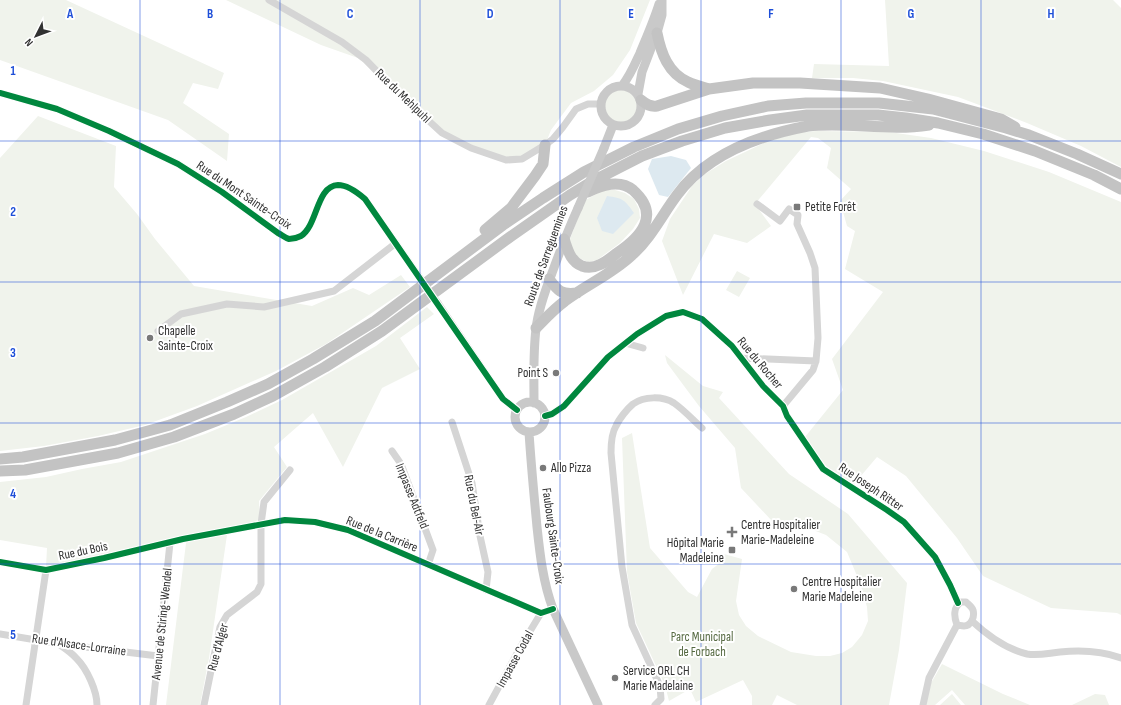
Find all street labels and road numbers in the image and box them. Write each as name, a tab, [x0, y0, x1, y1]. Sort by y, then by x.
street label: Rue du Mehlpuhl	[372, 65, 434, 127]
street label: Rue du Mont Sainte-Croix	[193, 157, 295, 233]
street label: Route de Sarreguemines	[520, 203, 572, 308]
street label: Rue du Rocher	[734, 334, 786, 392]
street label: Rue Joseph Ritter	[835, 459, 907, 515]
street label: Impasse Adtfeld	[392, 461, 432, 531]
street label: Rue du Bel-Air	[460, 473, 488, 537]
street label: Faubourg Sainte-Croix	[538, 487, 568, 585]
street label: Rue de la Carrière	[344, 512, 420, 556]
street label: Rue du Bois	[57, 538, 109, 564]
street label: Avenue de Stiring-Wendel	[148, 567, 176, 682]
street label: Rue d'Alger	[204, 621, 232, 672]
street label: Impasse Codal	[493, 628, 537, 690]
street label: Rue d'Alsace-Lorraine	[31, 630, 127, 660]

